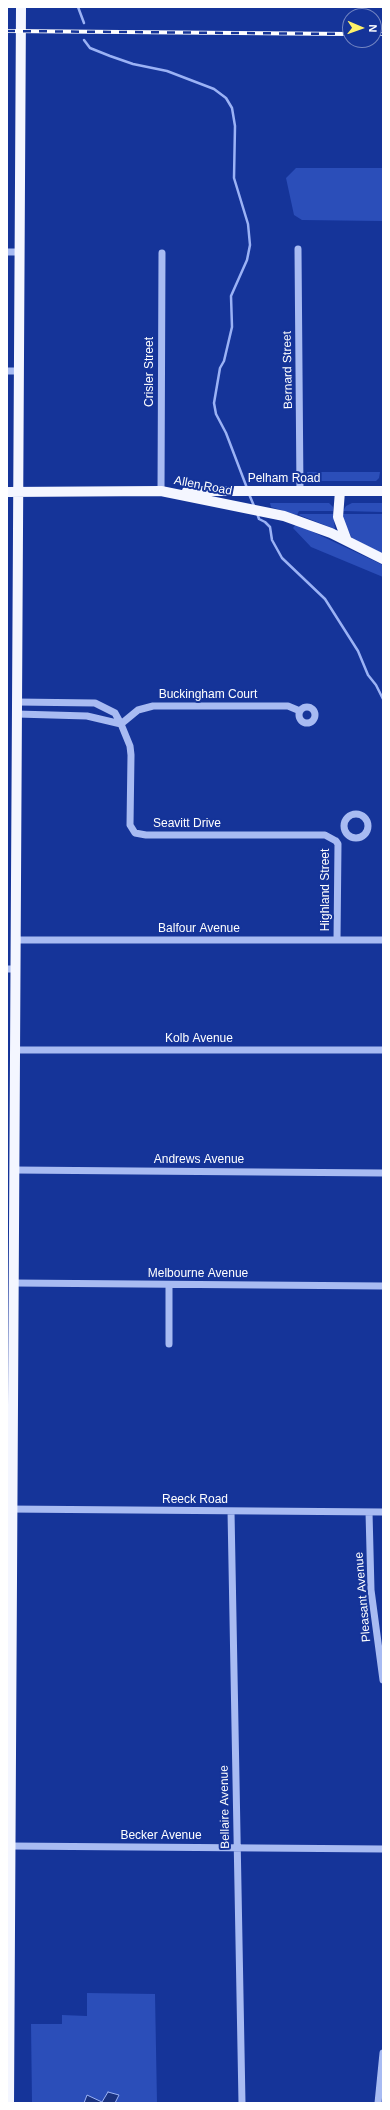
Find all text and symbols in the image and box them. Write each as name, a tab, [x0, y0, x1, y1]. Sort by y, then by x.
north arrow	[342, 8, 382, 48]
text: N	[367, 24, 379, 33]
street label: Bernard Street	[280, 331, 296, 409]
street label: Crisler Street	[143, 337, 157, 407]
street label: Pelham Road	[248, 472, 320, 486]
street label: Allen Road	[173, 473, 233, 499]
street label: Buckingham Court	[159, 688, 257, 702]
street label: Seavitt Drive	[153, 817, 221, 831]
street label: Highland Street	[319, 849, 333, 931]
street label: Balfour Avenue	[158, 922, 240, 936]
street label: Kolb Avenue	[165, 1032, 233, 1046]
street label: Andrews Avenue	[154, 1153, 244, 1167]
street label: Melbourne Avenue	[148, 1267, 248, 1281]
street label: Reeck Road	[162, 1493, 228, 1507]
street label: Pleasant Avenue	[352, 1551, 374, 1643]
street label: Bellaire Avenue	[217, 1765, 233, 1849]
street label: Becker Avenue	[120, 1829, 202, 1843]

